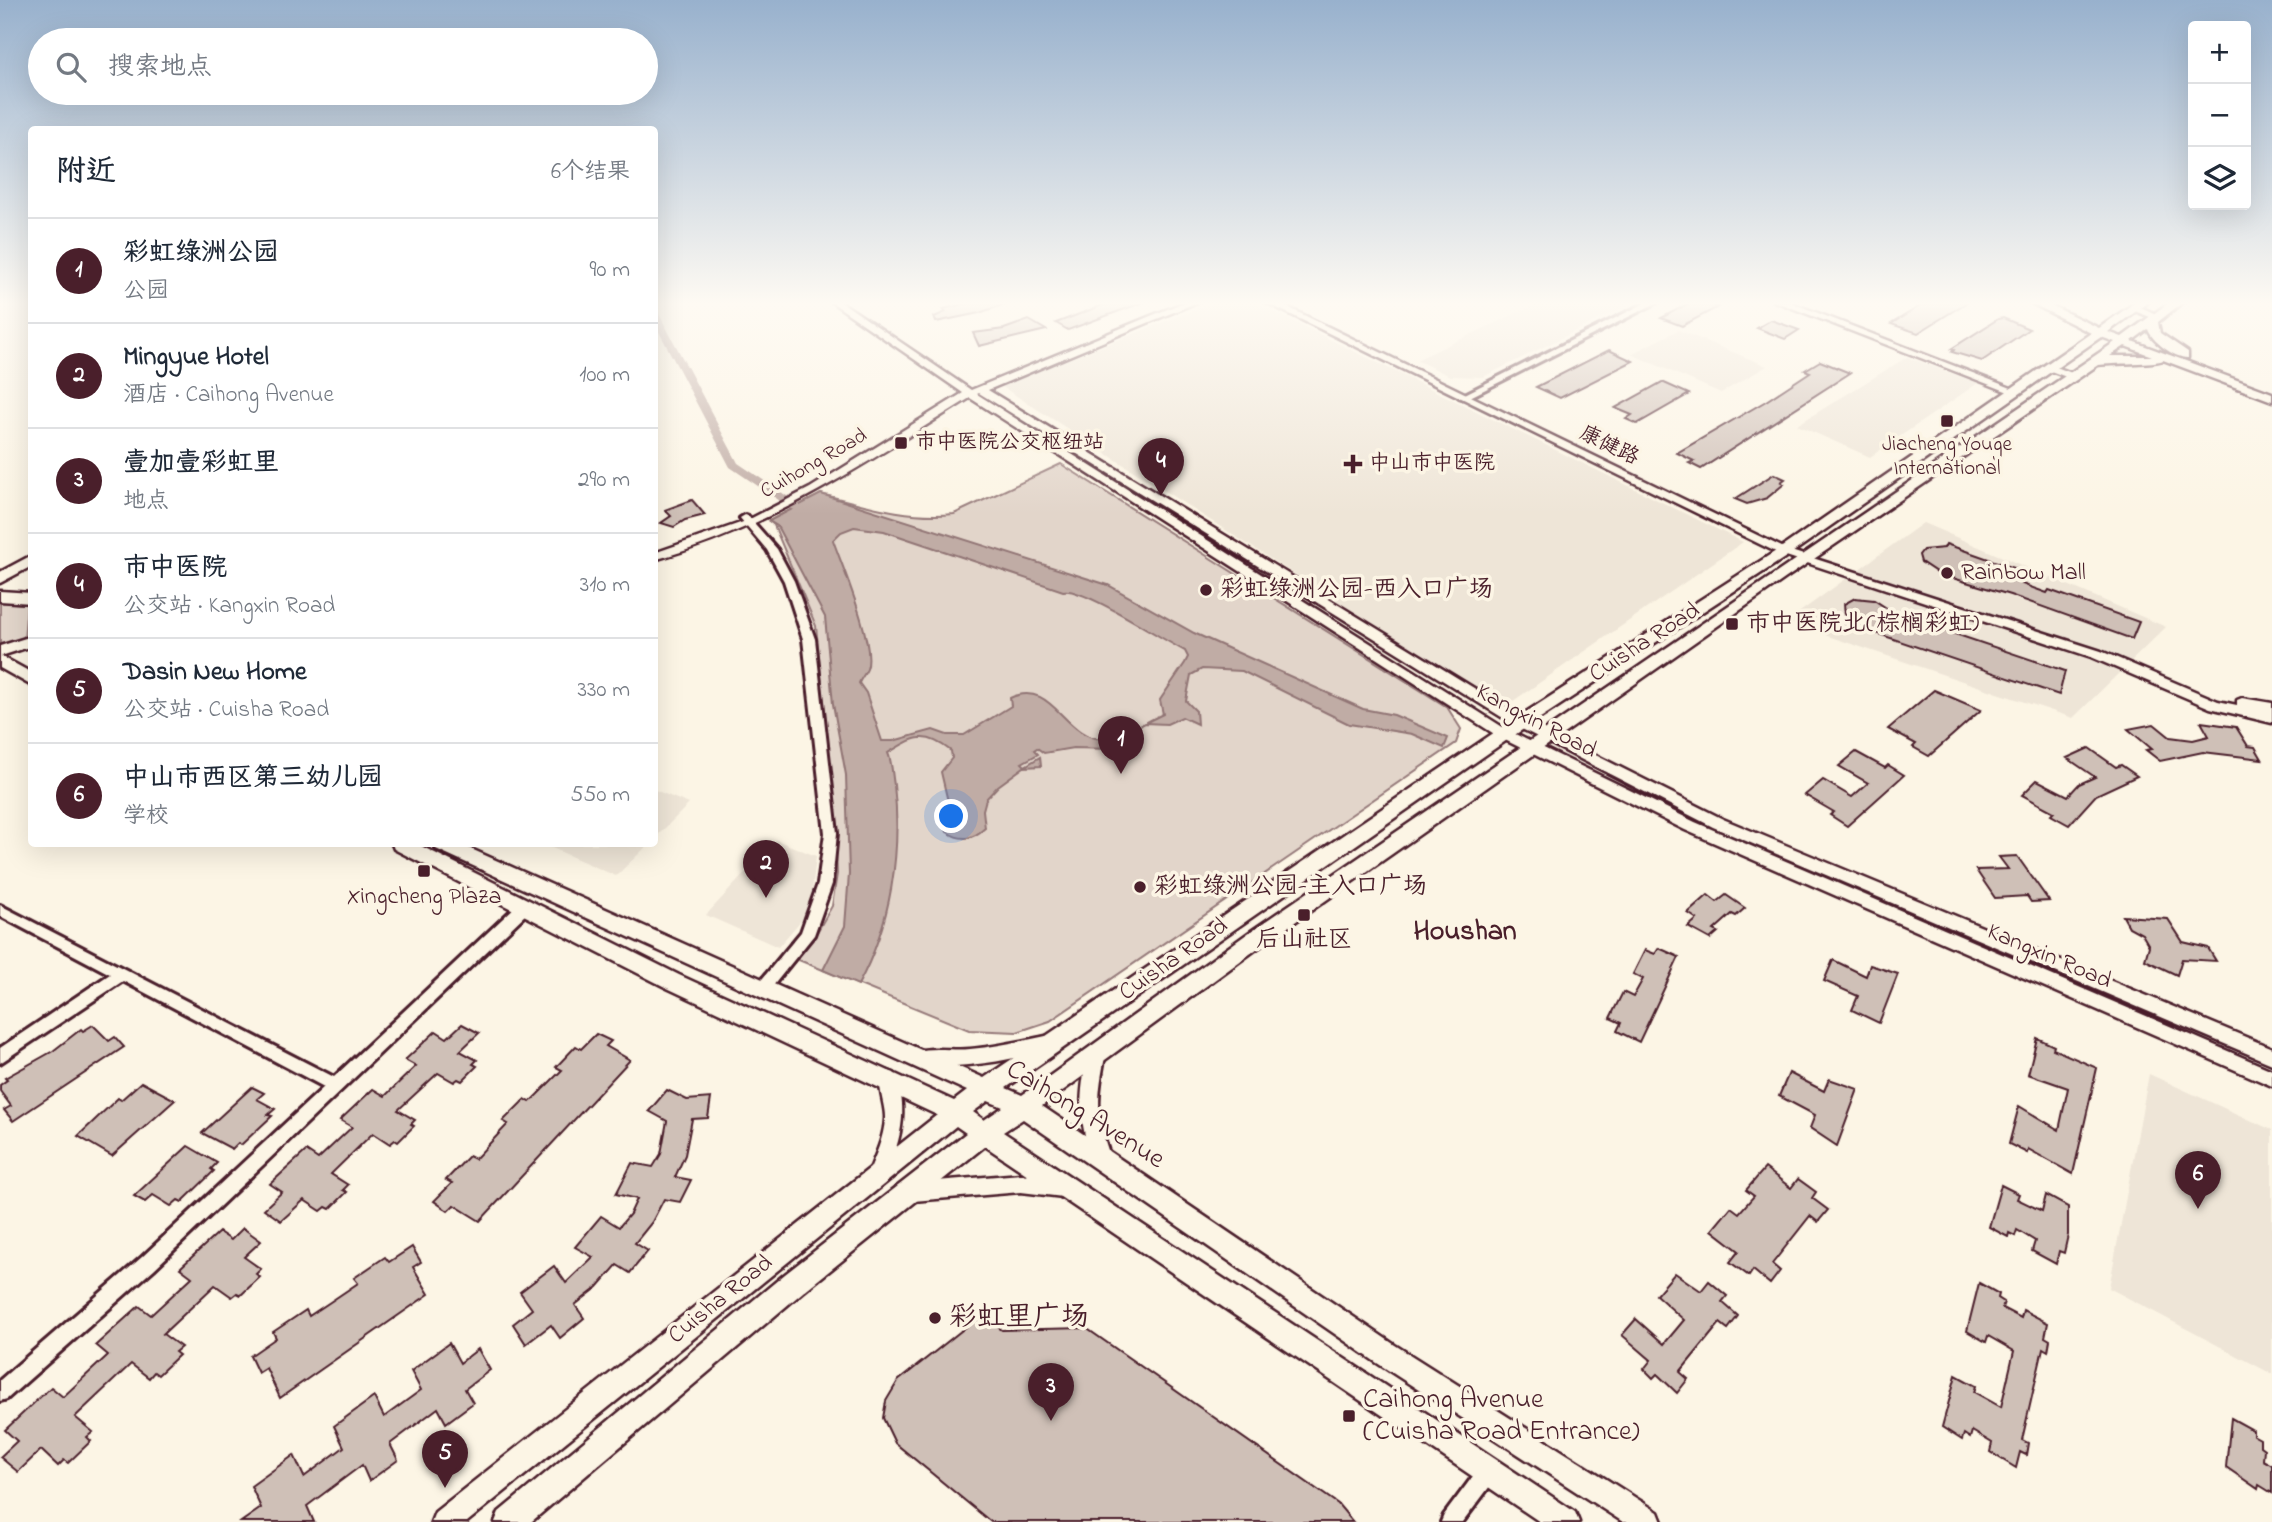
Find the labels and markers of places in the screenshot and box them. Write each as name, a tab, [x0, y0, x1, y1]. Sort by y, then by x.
marker: Jiacheng Youge International	[1939, 413, 1955, 429]
place label: 市中医院公交枢纽站	[915, 428, 1104, 458]
place label: Jiacheng Youge International	[1882, 430, 2013, 484]
marker: 市中医院公交枢纽站	[893, 435, 909, 451]
pin: 4	[1138, 438, 1184, 496]
place label: 中山市中医院	[1369, 449, 1495, 479]
marker: 中山市中医院	[1343, 454, 1363, 474]
place label: Rainbow Mall	[1961, 556, 2086, 591]
marker: Rainbow Mall	[1939, 565, 1955, 581]
place label: 彩虹绿洲公园-西入口广场	[1220, 573, 1493, 608]
marker: 彩虹绿洲公园-西入口广场	[1198, 582, 1214, 598]
place label: 市中医院北(棕榈彩虹)	[1746, 607, 1979, 642]
marker: 市中医院北(棕榈彩虹)	[1724, 616, 1740, 632]
pin: 1	[1098, 716, 1144, 774]
pin: 2	[743, 840, 789, 898]
marker: Xingcheng Plaza	[416, 863, 432, 879]
place label: 彩虹绿洲公园-主入口广场	[1154, 870, 1427, 905]
marker: 彩虹绿洲公园-主入口广场	[1132, 879, 1148, 895]
place label: Xingcheng Plaza	[347, 880, 501, 915]
marker: 后山社区	[1296, 907, 1312, 923]
place label: 后山社区	[1256, 923, 1352, 958]
pin: 6	[2175, 1151, 2221, 1209]
place label: 彩虹里广场	[949, 1298, 1089, 1339]
marker: 彩虹里广场	[927, 1310, 943, 1326]
pin: 3	[1028, 1363, 1074, 1421]
place label: Caihong Avenue (Cuisha Road Entrance)	[1363, 1380, 1640, 1453]
marker: Caihong Avenue (Cuisha Road Entrance)	[1341, 1408, 1357, 1424]
pin: 5	[422, 1430, 468, 1488]

